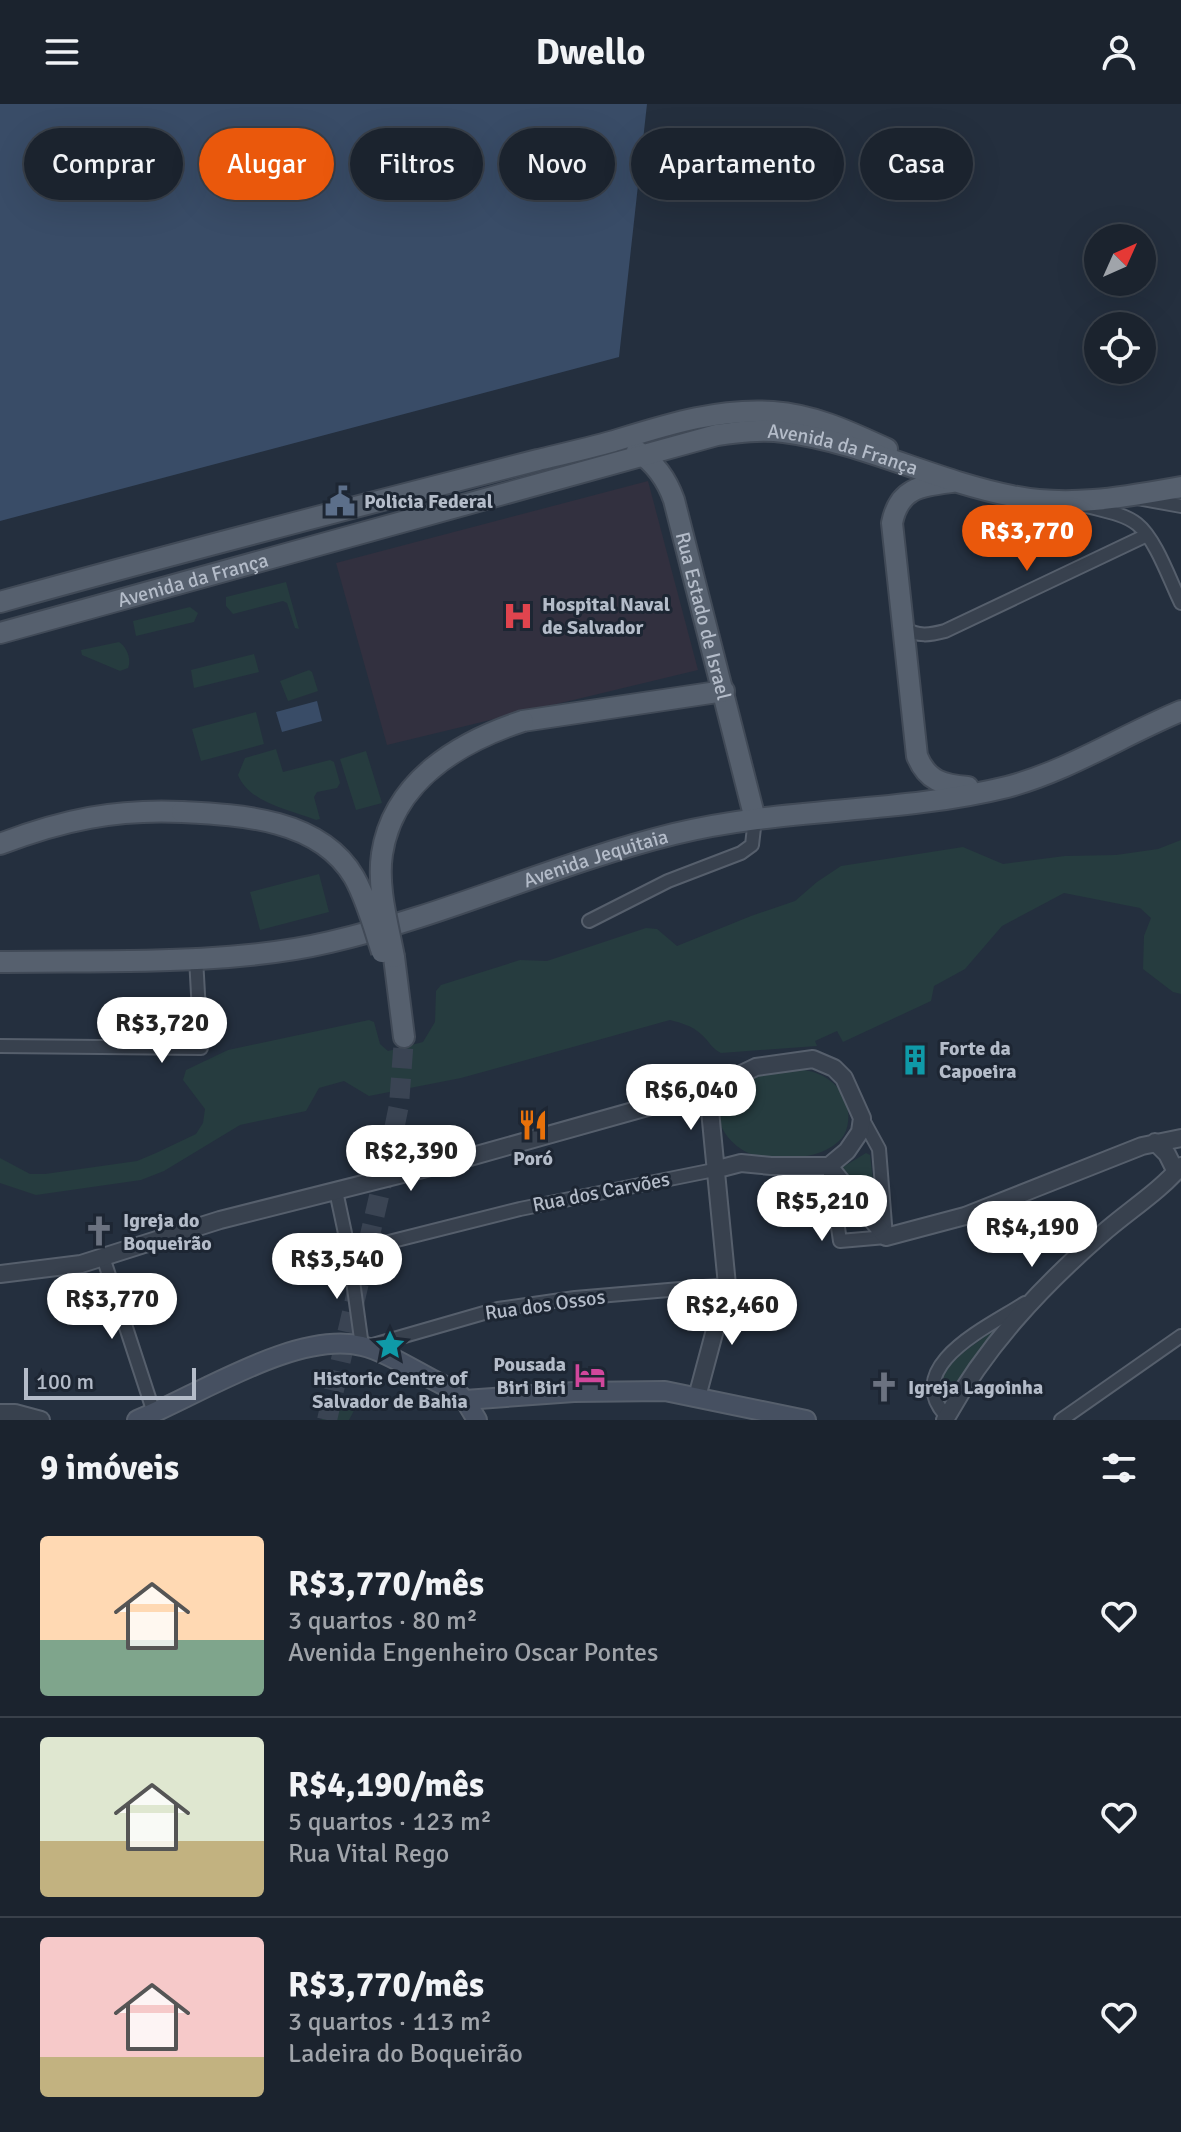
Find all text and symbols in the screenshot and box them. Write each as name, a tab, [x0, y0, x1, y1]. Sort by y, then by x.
icon: menu	[40, 30, 84, 74]
text: Dwello	[536, 30, 645, 75]
icon: person	[1097, 30, 1141, 74]
chip: Comprar	[24, 128, 183, 200]
chip: Alugar	[199, 128, 334, 200]
chip: Filtros	[350, 128, 483, 200]
chip: Novo	[499, 128, 615, 200]
chip: Apartamento	[631, 128, 844, 200]
chip: Casa	[860, 128, 973, 200]
north arrow	[1084, 224, 1156, 296]
map controls	[1084, 224, 1156, 384]
button: locate	[1084, 312, 1156, 384]
street label: Avenida da França	[767, 418, 921, 480]
public building icon: Policia Federal	[323, 484, 357, 518]
place label: Policia Federal	[364, 489, 493, 514]
pin: R$3,770	[953, 505, 1101, 573]
text: R$3,770	[980, 515, 1074, 547]
street label: Rua Estado de Israel	[670, 529, 737, 703]
street label: Avenida da França	[115, 547, 271, 612]
place label: Hospital Naval de Salvador	[542, 592, 670, 640]
hospital icon: Hospital Naval de Salvador	[501, 599, 535, 633]
street label: Avenida Jequitaia	[520, 824, 671, 893]
pin: R$3,720	[88, 997, 236, 1065]
text: R$3,720	[115, 1007, 209, 1039]
place label: Forte da Capoeira	[939, 1036, 1017, 1084]
building icon: Forte da Capoeira	[898, 1043, 932, 1077]
pin: R$6,040	[617, 1064, 765, 1132]
text: R$6,040	[644, 1074, 738, 1106]
restaurant icon: Poró	[516, 1108, 550, 1142]
pin: R$2,390	[337, 1125, 485, 1193]
text: R$2,390	[364, 1135, 458, 1167]
place label: Poró	[513, 1146, 553, 1171]
street label: Rua dos Carvões	[530, 1166, 672, 1218]
pin: R$5,210	[748, 1175, 896, 1243]
text: R$5,210	[775, 1185, 869, 1217]
pin: R$4,190	[958, 1201, 1106, 1269]
place label: Igreja do Boqueirão	[123, 1208, 212, 1256]
text: R$4,190	[985, 1211, 1079, 1243]
church icon: Igreja do Boqueirão	[82, 1214, 116, 1248]
pin: R$3,540	[263, 1233, 411, 1301]
text: R$3,540	[290, 1243, 384, 1275]
pin: R$3,770	[38, 1273, 186, 1341]
pin: R$2,460	[658, 1279, 806, 1347]
text: R$3,770	[65, 1283, 159, 1315]
street label: Rua dos Ossos	[483, 1284, 607, 1326]
text: R$2,460	[685, 1289, 779, 1321]
place icon: Historic Centre of Salvador de Bahia	[373, 1328, 407, 1362]
place label: Pousada Biri Biri	[493, 1352, 566, 1400]
hotel icon: Pousada Biri Biri	[573, 1358, 607, 1392]
scale bar	[24, 1364, 196, 1400]
place label: Historic Centre of Salvador de Bahia	[312, 1366, 469, 1414]
text: 100 m	[36, 1368, 94, 1395]
church icon: Igreja Lagoinha	[867, 1370, 901, 1404]
place label: Igreja Lagoinha	[908, 1375, 1043, 1400]
icon: filters	[1097, 1446, 1141, 1490]
text: 9 imóveis	[40, 1447, 179, 1489]
text: R$3,770/mês	[288, 1563, 484, 1605]
icon: home	[104, 1568, 200, 1664]
icon: heart	[1097, 1594, 1141, 1638]
text: 3 quartos · 80 m²	[288, 1605, 478, 1637]
text: Avenida Engenheiro Oscar Pontes	[288, 1637, 658, 1669]
text: R$4,190/mês	[288, 1764, 484, 1806]
icon: home	[104, 1769, 200, 1865]
icon: heart	[1097, 1795, 1141, 1839]
text: 5 quartos · 123 m²	[288, 1806, 492, 1838]
text: Rua Vital Rego	[288, 1838, 449, 1870]
text: R$3,770/mês	[288, 1964, 484, 2006]
icon: home	[104, 1969, 200, 2065]
icon: heart	[1097, 1995, 1141, 2039]
text: 3 quartos · 113 m²	[288, 2006, 492, 2038]
text: Ladeira do Boqueirão	[288, 2038, 523, 2070]

